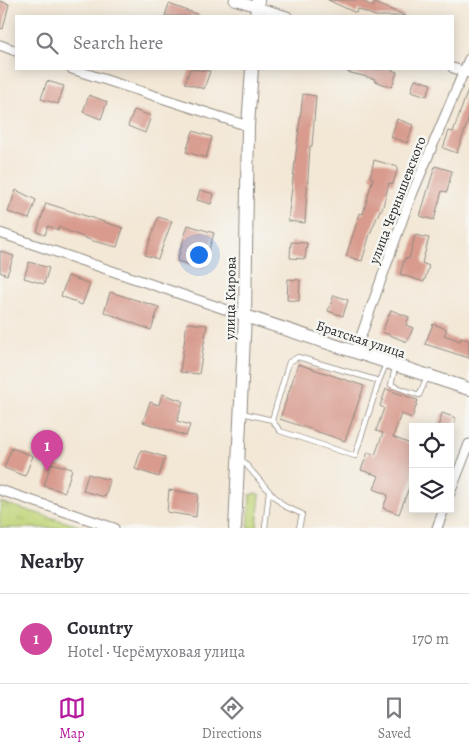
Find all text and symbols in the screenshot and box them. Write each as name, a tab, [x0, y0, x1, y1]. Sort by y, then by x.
search box	[15, 15, 454, 70]
icon: search	[33, 29, 61, 57]
text: Search here	[73, 30, 163, 56]
street label: улица Чернышевского	[364, 134, 431, 268]
your location	[186, 242, 212, 268]
street label: улица Кирова	[220, 256, 241, 341]
street label: Братская улица	[314, 316, 409, 363]
map controls	[409, 423, 454, 513]
button: locate	[409, 423, 454, 468]
pin: 1	[31, 430, 63, 471]
button: layers	[409, 468, 454, 513]
text: Nearby	[20, 547, 83, 575]
text: Country	[67, 615, 132, 641]
text: 1	[33, 628, 39, 650]
text: 170 m	[412, 628, 449, 650]
text: Hotel · Черёмуховая улица	[67, 641, 245, 663]
tab: Map	[58, 694, 86, 743]
tab: Directions	[202, 694, 262, 743]
tab: Saved	[378, 694, 411, 743]

